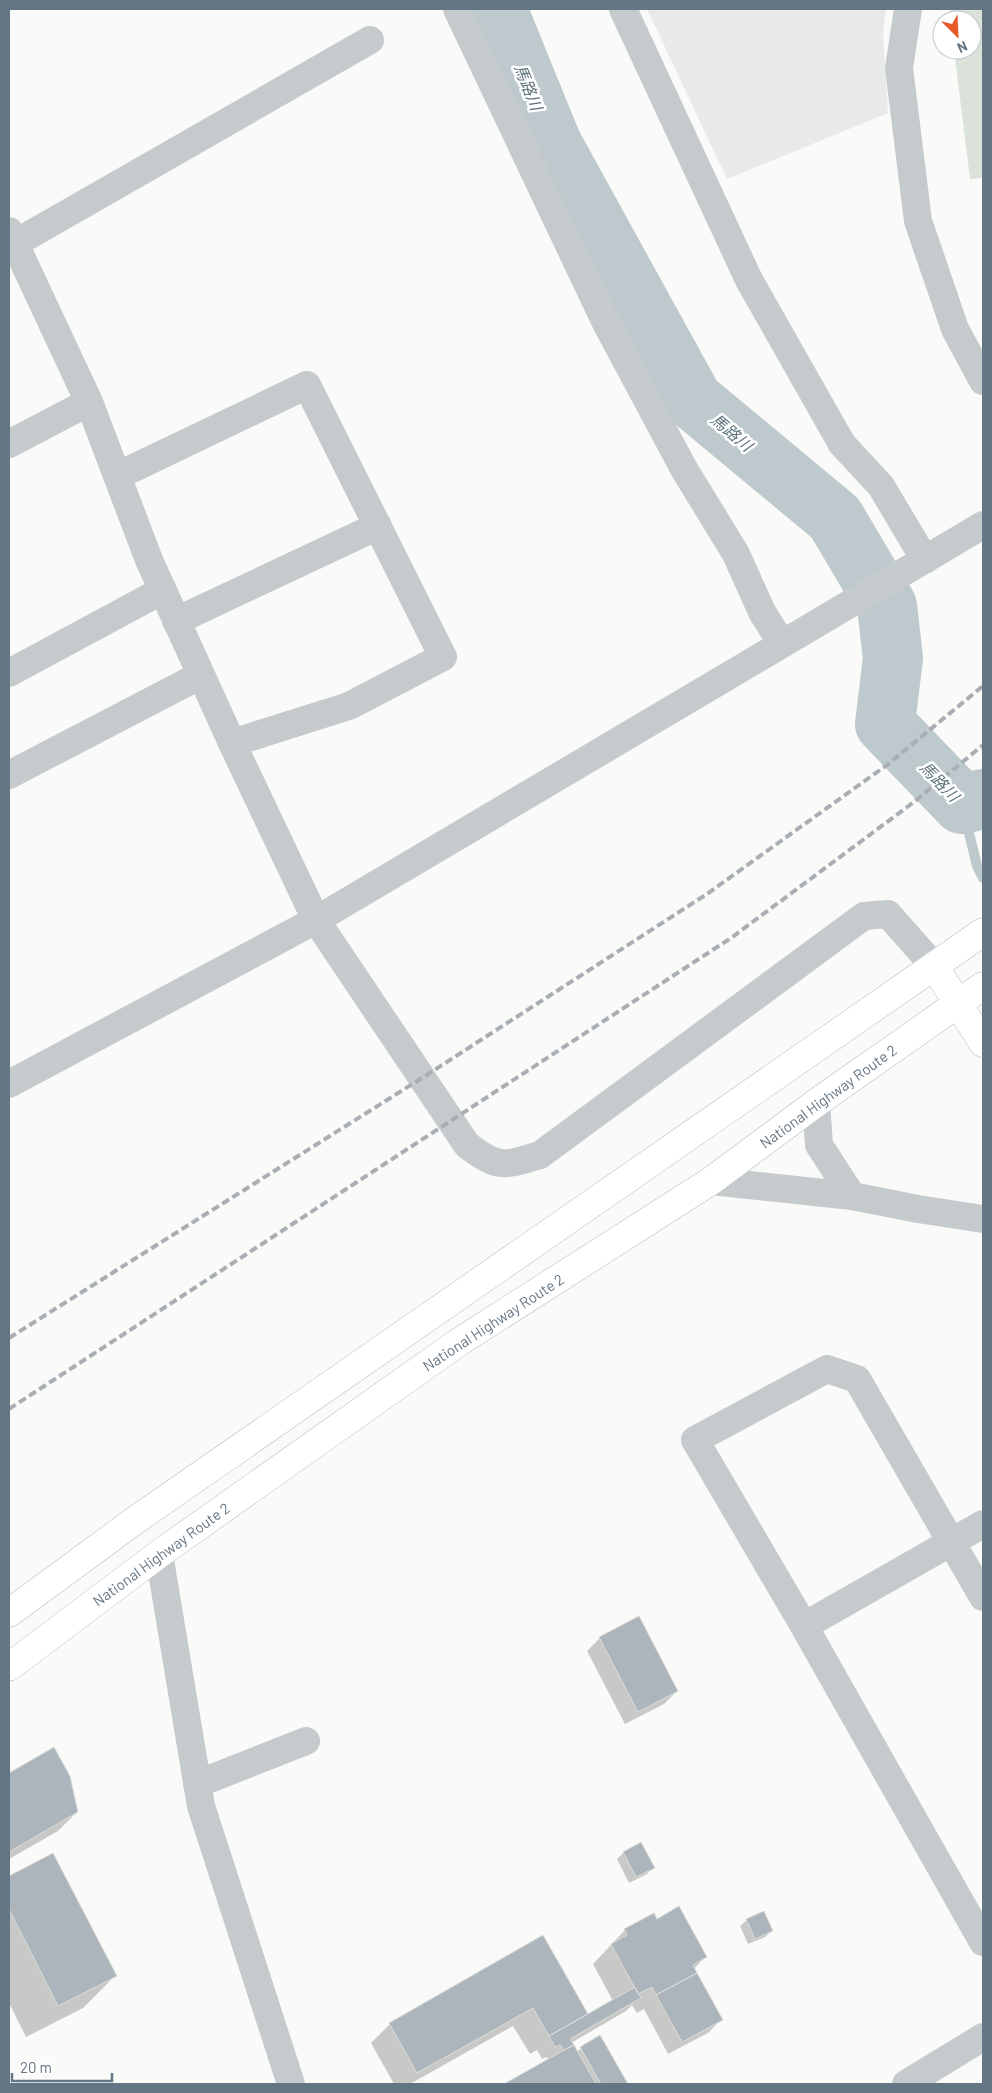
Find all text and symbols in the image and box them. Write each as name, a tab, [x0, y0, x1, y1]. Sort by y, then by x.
north arrow	[932, 10, 982, 60]
text: N	[955, 38, 970, 57]
water label: 馬路川	[511, 61, 548, 115]
water label: 馬路川	[708, 409, 758, 456]
water label: 馬路川	[916, 757, 965, 806]
street label: National Highway Route 2	[756, 1040, 900, 1152]
street label: National Highway Route 2	[419, 1270, 567, 1374]
street label: National Highway Route 2	[89, 1498, 233, 1610]
scale bar	[12, 2050, 112, 2082]
text: 20 m	[20, 2058, 52, 2076]

